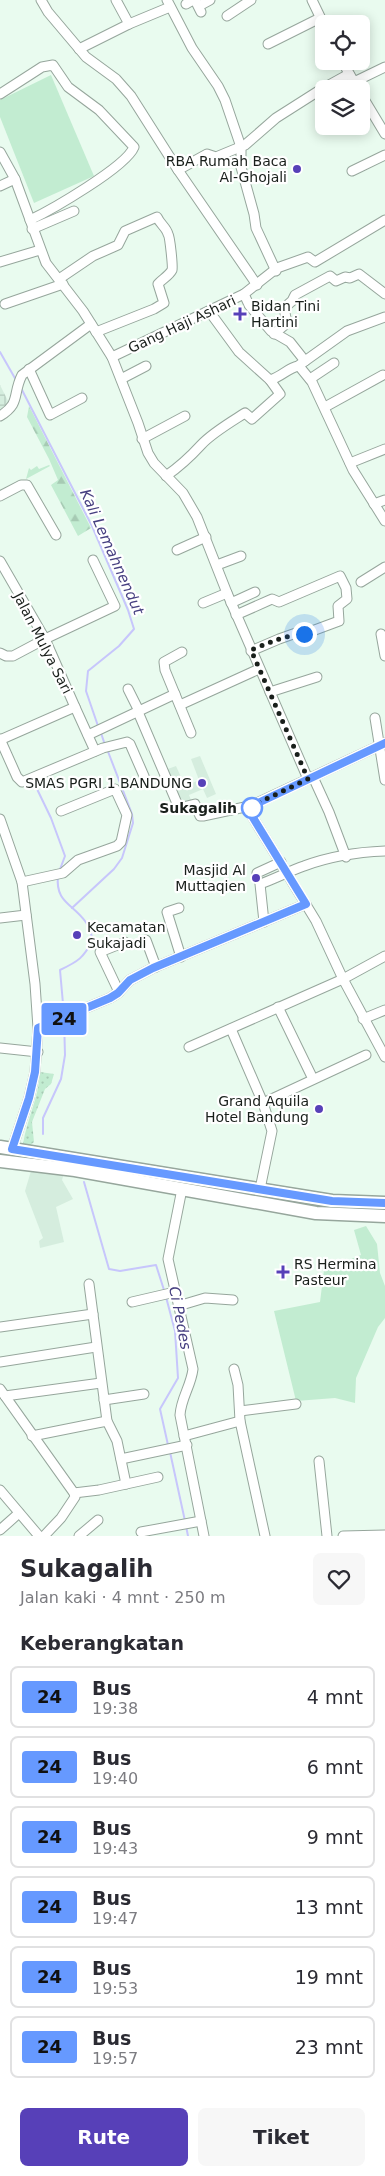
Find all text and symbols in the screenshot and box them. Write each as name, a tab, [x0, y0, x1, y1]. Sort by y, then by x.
map controls	[315, 15, 370, 135]
button: locate	[315, 15, 370, 70]
button: layers	[315, 80, 370, 135]
place label: RBA Rumah Baca Al-Ghojali	[166, 153, 287, 185]
marker: RBA Rumah Baca Al-Ghojali	[291, 163, 303, 175]
street label: Gang Haji Ashari	[126, 292, 238, 356]
place label: Bidan Tini Hartini	[251, 298, 320, 330]
marker: Bidan Tini Hartini	[233, 307, 247, 321]
water label: Kali Lemahnendut	[76, 486, 148, 619]
street label: Jalan Mulya Sari	[10, 589, 76, 696]
your location	[292, 622, 317, 647]
place label: SMAS PGRI 1 BANDUNG	[25, 775, 192, 791]
marker: SMAS PGRI 1 BANDUNG	[196, 777, 208, 789]
marker: Sukagalih	[241, 797, 263, 819]
place label: Sukagalih	[159, 800, 237, 816]
place label: Masjid Al Muttaqien	[175, 862, 246, 894]
marker: Masjid Al Muttaqien	[250, 872, 262, 884]
place label: Kecamatan Sukajadi	[87, 919, 166, 951]
marker: Kecamatan Sukajadi	[71, 929, 83, 941]
line badge: 24	[42, 1003, 86, 1035]
text: 24	[51, 1008, 77, 1029]
place label: Grand Aquila Hotel Bandung	[205, 1093, 309, 1125]
marker: Grand Aquila Hotel Bandung	[313, 1103, 325, 1115]
place label: RS Hermina Pasteur	[294, 1256, 377, 1288]
marker: RS Hermina Pasteur	[276, 1265, 290, 1279]
water label: Ci Pedes	[165, 1285, 195, 1351]
button: heart	[313, 1553, 365, 1605]
text: Sukagalih	[20, 1555, 153, 1583]
text: Jalan kaki · 4 mnt · 250 m	[20, 1588, 226, 1607]
text: Keberangkatan	[20, 1632, 184, 1654]
text: Bus	[92, 1677, 131, 1699]
text: 24	[37, 1686, 62, 1707]
text: 4 mnt	[307, 1686, 363, 1708]
text: 19:38	[92, 1699, 138, 1718]
text: Bus	[92, 1747, 131, 1769]
text: 24	[37, 1756, 62, 1777]
text: 6 mnt	[307, 1756, 363, 1778]
text: 19:40	[92, 1769, 138, 1788]
text: Bus	[92, 1817, 131, 1839]
text: 24	[37, 1826, 62, 1847]
text: 9 mnt	[307, 1826, 363, 1848]
text: 19:43	[92, 1839, 138, 1858]
text: Bus	[92, 1887, 131, 1909]
text: 24	[37, 1896, 62, 1917]
text: 13 mnt	[295, 1896, 363, 1918]
text: 19:47	[92, 1909, 138, 1928]
text: Bus	[92, 1957, 131, 1979]
text: 24	[37, 1966, 62, 1987]
text: 19 mnt	[295, 1966, 363, 1988]
text: 19:53	[92, 1979, 138, 1998]
text: Bus	[92, 2027, 131, 2049]
text: 24	[37, 2036, 62, 2057]
text: 23 mnt	[295, 2036, 363, 2058]
text: 19:57	[92, 2049, 138, 2068]
button: Rute	[20, 2108, 188, 2166]
button: Tiket	[198, 2108, 365, 2166]

